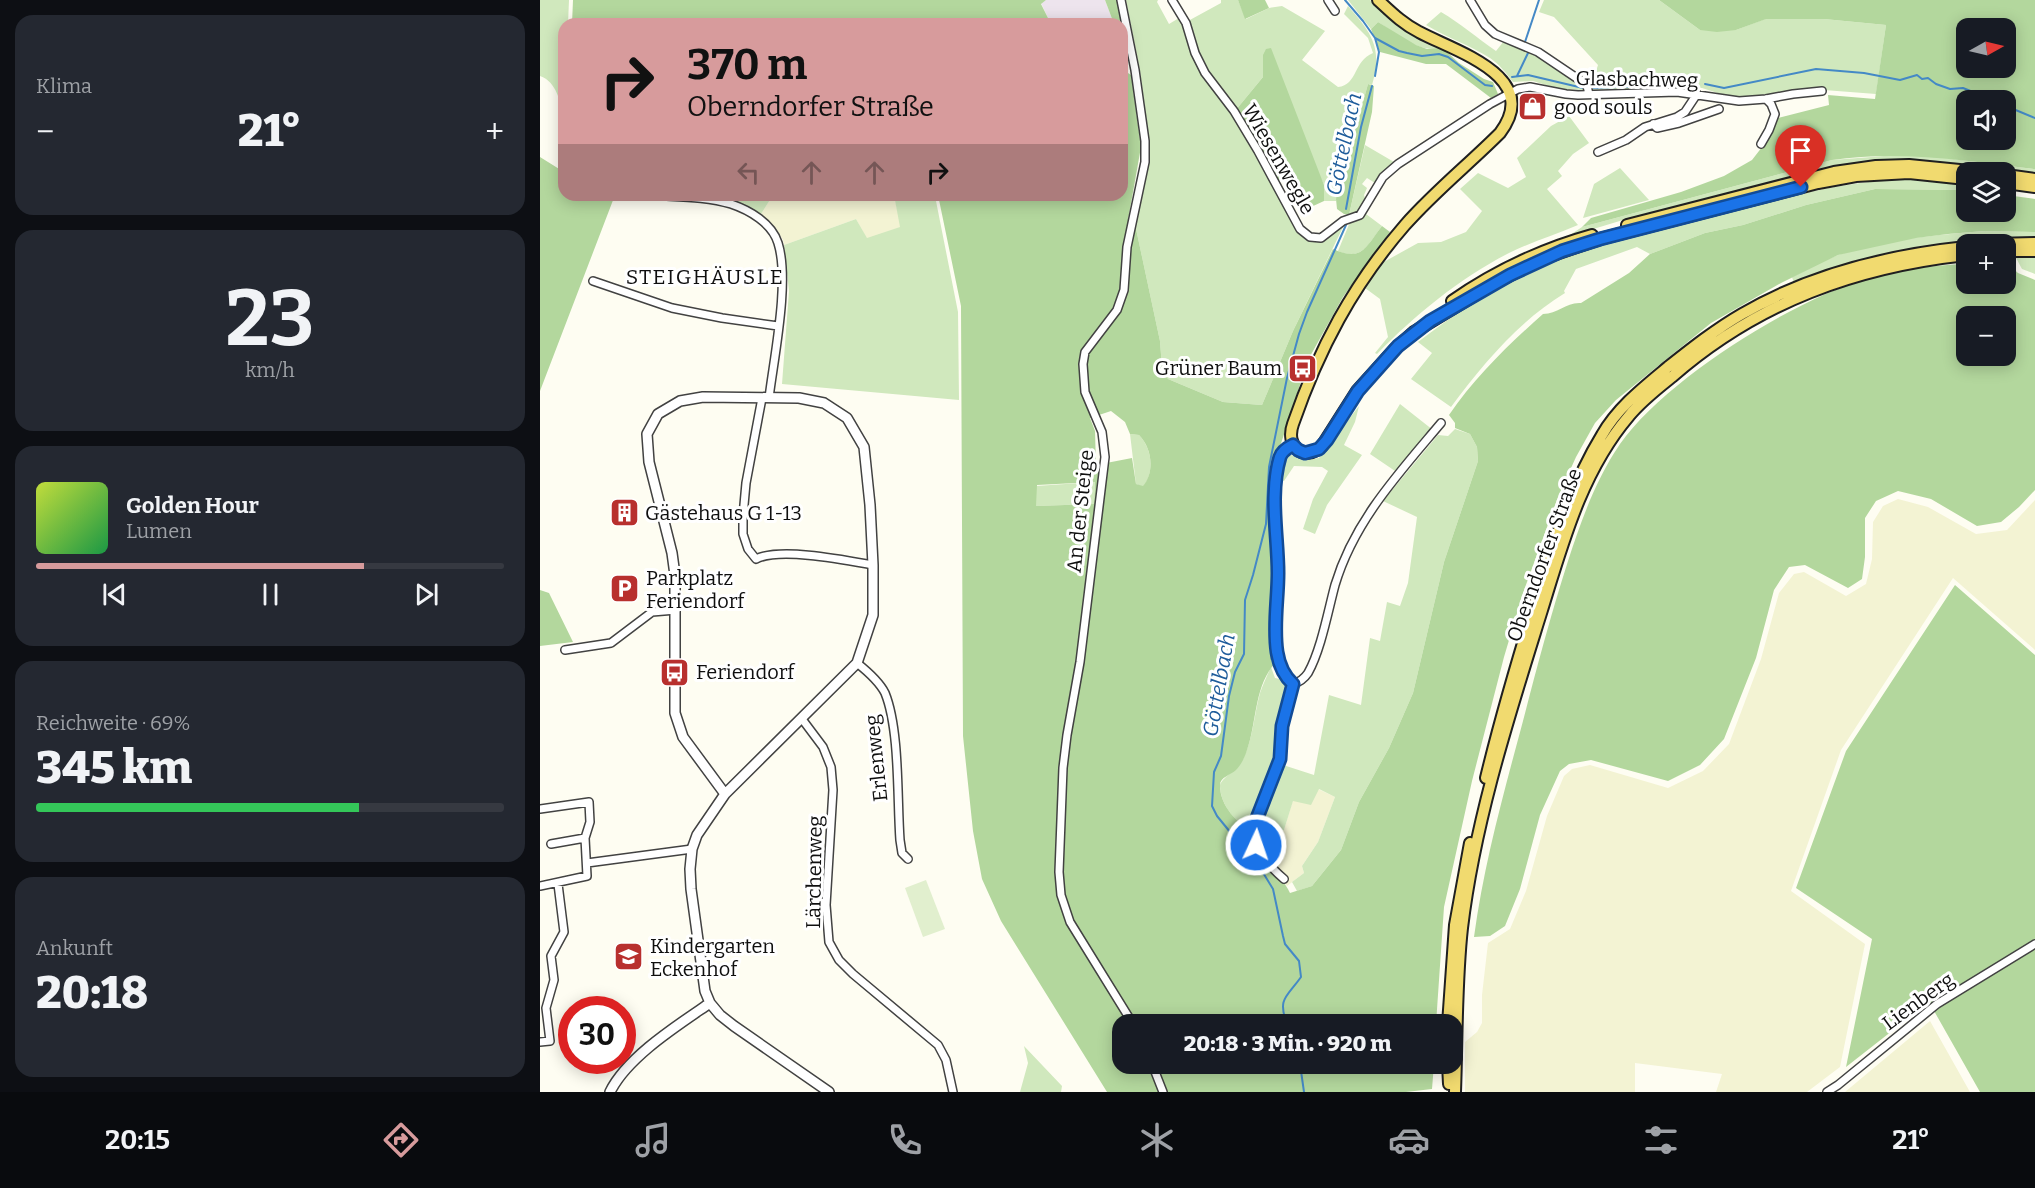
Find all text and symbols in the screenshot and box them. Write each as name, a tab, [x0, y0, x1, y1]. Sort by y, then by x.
north arrow	[1956, 18, 2016, 78]
map controls	[1956, 18, 2016, 366]
text: 370 m	[687, 40, 807, 90]
icon: right	[588, 42, 666, 120]
street label: Glasbachweg	[1576, 66, 1698, 92]
text: Klima	[36, 74, 92, 98]
water label: Göttelbach	[1320, 90, 1368, 198]
button: sound	[1956, 90, 2016, 150]
text: Oberndorfer Straße	[687, 91, 934, 123]
shop icon: good souls	[1517, 91, 1549, 123]
place label: good souls	[1554, 95, 1653, 119]
street label: Wiesenwegle	[1238, 100, 1320, 218]
text: 21°	[238, 104, 302, 158]
text: −	[36, 112, 54, 152]
text: +	[485, 112, 504, 152]
pin	[1775, 125, 1826, 187]
icon: arrive	[1784, 134, 1817, 167]
icon: left	[732, 156, 765, 189]
icon: ahead	[795, 156, 828, 189]
icon: ahead	[858, 156, 891, 189]
icon: right	[921, 156, 954, 189]
button: layers	[1956, 162, 2016, 222]
button: +	[1956, 234, 2016, 294]
district label: STEIGHÄUSLE	[626, 264, 784, 290]
text: 23	[226, 272, 314, 366]
button: −	[1956, 306, 2016, 366]
bus stop icon: Grüner Baum	[1287, 352, 1319, 384]
place label: Grüner Baum	[1155, 356, 1282, 380]
text: km/h	[245, 358, 295, 382]
street label: An der Steige	[1062, 448, 1098, 574]
street label: Oberndorfer Straße	[1501, 465, 1587, 645]
text: Golden Hour	[126, 492, 259, 519]
building icon: Gästehaus G 1-13	[608, 497, 640, 529]
place label: Gästehaus G 1-13	[645, 501, 802, 525]
text: Lumen	[126, 519, 192, 543]
place label: Parkplatz Feriendorf	[646, 566, 746, 613]
parking icon: Parkplatz Feriendorf	[609, 573, 641, 605]
icon: previous	[98, 578, 131, 611]
icon: pause	[254, 578, 287, 611]
icon: next	[410, 578, 443, 611]
water label: Göttelbach	[1197, 631, 1241, 739]
bus stop icon: Feriendorf	[659, 656, 691, 688]
place label: Feriendorf	[696, 660, 796, 684]
text: Reichweite · 69%	[36, 711, 191, 735]
street label: Erlenweg	[860, 713, 892, 803]
text: 345 km	[36, 741, 192, 795]
position arrow	[1224, 813, 1288, 877]
street label: Lärchenweg	[801, 815, 827, 929]
place label: Kindergarten Eckenhof	[650, 934, 775, 981]
text: Ankunft	[36, 936, 113, 960]
school or university icon: Kindergarten Eckenhof	[613, 941, 645, 973]
text: 20:18	[36, 966, 148, 1020]
street label: Lienberg	[1878, 967, 1958, 1035]
speed limit sign: 30	[558, 996, 636, 1074]
text: 20:18 · 3 Min. · 920 m	[1184, 1030, 1391, 1057]
icon: directions	[380, 1119, 422, 1161]
icon: music	[632, 1119, 674, 1161]
icon: phone	[884, 1119, 926, 1161]
icon: climate	[1136, 1119, 1178, 1161]
icon: car	[1388, 1119, 1430, 1161]
icon: filters	[1640, 1119, 1682, 1161]
text: 20:15	[105, 1124, 170, 1156]
text: 21°	[1892, 1124, 1930, 1156]

